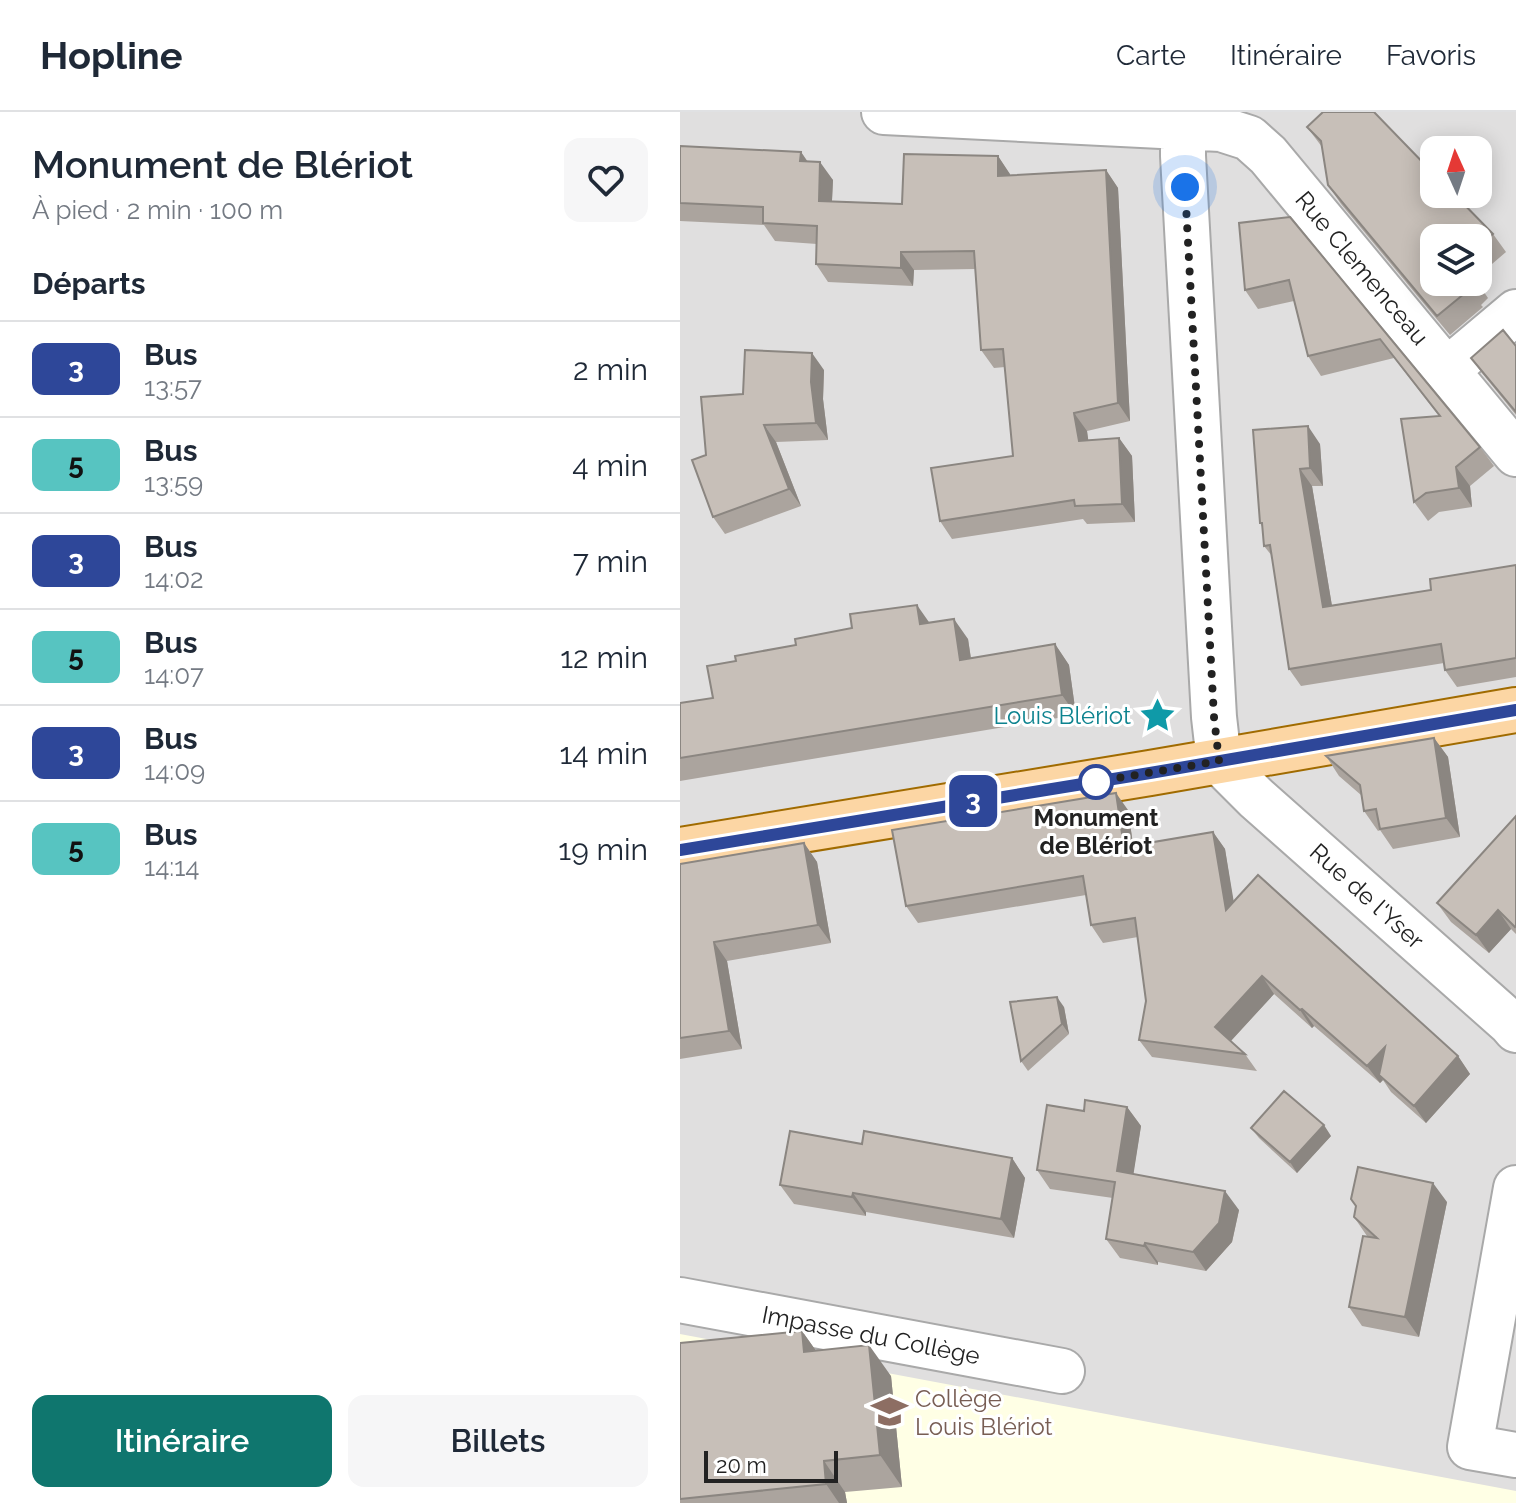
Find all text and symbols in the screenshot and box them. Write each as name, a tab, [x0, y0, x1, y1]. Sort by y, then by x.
text: Hopline	[40, 33, 183, 78]
text: Carte	[1116, 39, 1186, 72]
text: Itinéraire	[1230, 39, 1342, 72]
text: Favoris	[1386, 39, 1476, 72]
north arrow	[1420, 136, 1492, 208]
map controls	[1420, 136, 1492, 296]
button: heart	[564, 138, 648, 222]
text: Monument de Blériot	[32, 142, 413, 187]
your location	[1165, 167, 1205, 207]
street label: Rue Clemenceau	[1289, 185, 1435, 351]
text: À pied · 2 min · 100 m	[32, 195, 283, 225]
button: layers	[1420, 224, 1492, 296]
text: Départs	[32, 266, 146, 301]
text: Bus	[144, 337, 198, 372]
text: 3	[68, 352, 84, 385]
text: 2 min	[573, 352, 648, 387]
text: 13:57	[144, 372, 202, 402]
text: Bus	[144, 433, 198, 468]
text: 5	[68, 448, 84, 481]
text: 4 min	[572, 448, 648, 483]
text: 13:59	[144, 468, 203, 498]
text: Bus	[144, 529, 198, 564]
text: 3	[68, 544, 84, 577]
text: 7 min	[573, 544, 648, 579]
text: 14:02	[144, 564, 204, 594]
text: Bus	[144, 625, 198, 660]
text: 5	[68, 640, 84, 673]
text: 12 min	[560, 640, 648, 675]
text: 14:07	[144, 660, 204, 690]
place icon: Louis Blériot	[1138, 696, 1176, 734]
place label: Louis Blériot	[993, 701, 1131, 730]
text: Bus	[144, 721, 198, 756]
text: 3	[68, 736, 84, 769]
text: 14 min	[560, 736, 648, 771]
text: 14:09	[144, 756, 205, 786]
marker: Monument de Blériot	[1079, 765, 1113, 799]
line badge: 3	[947, 775, 999, 827]
text: 3	[965, 784, 981, 817]
place label: Monument de Blériot	[1034, 803, 1158, 860]
text: Bus	[144, 817, 198, 852]
text: 5	[68, 832, 84, 865]
text: 19 min	[558, 832, 648, 867]
street label: Rue de l'Yser	[1304, 837, 1430, 955]
text: 14:14	[144, 852, 200, 882]
street label: Impasse du Collège	[760, 1300, 982, 1370]
place label: Collège Louis Blériot	[915, 1384, 1053, 1441]
school or university icon: Collège Louis Blériot	[870, 1393, 908, 1431]
button: Itinéraire	[32, 1395, 332, 1487]
button: Billets	[348, 1395, 648, 1487]
scale bar	[704, 1447, 838, 1483]
text: 20 m	[716, 1452, 767, 1478]

